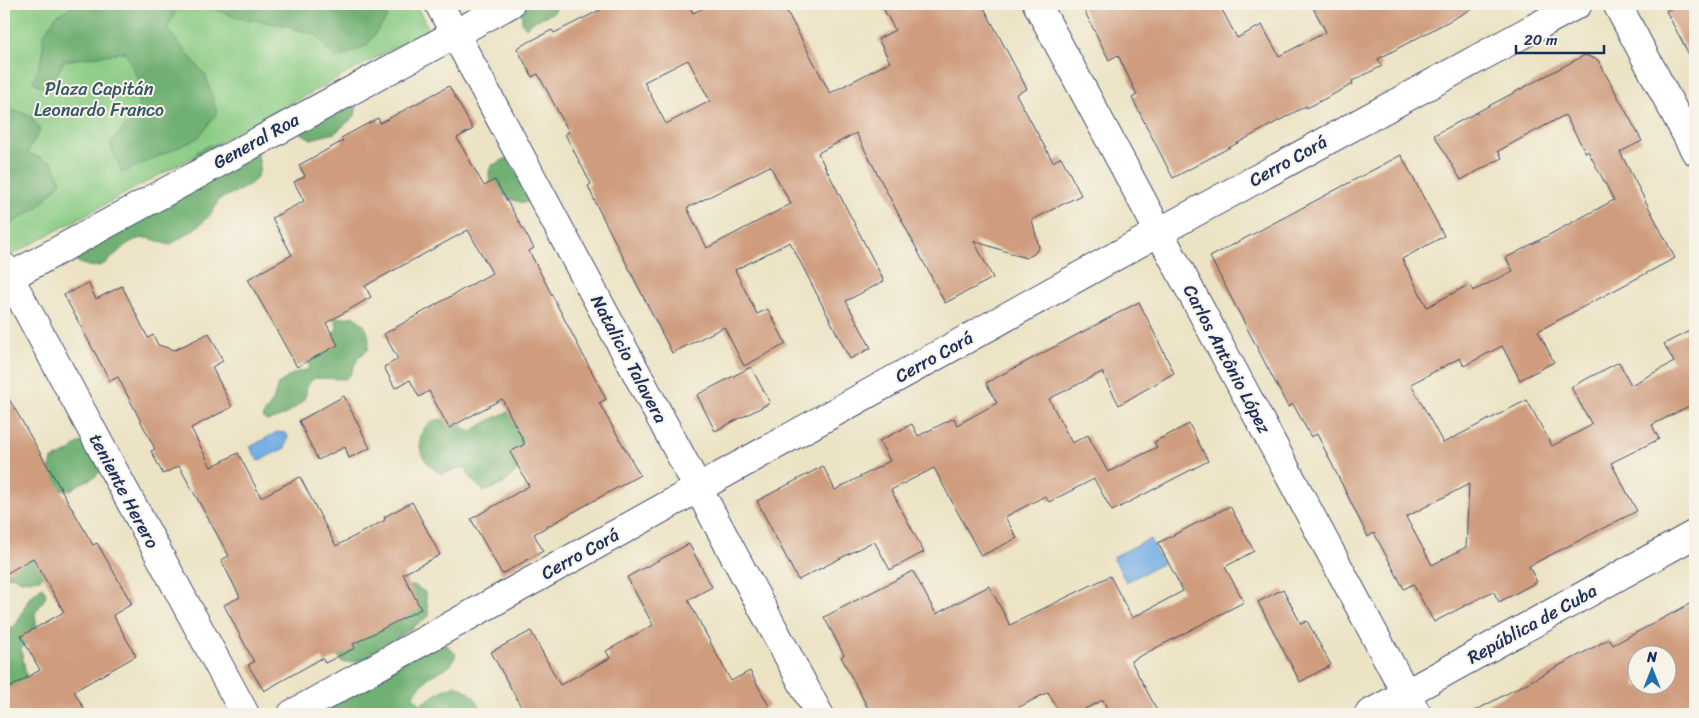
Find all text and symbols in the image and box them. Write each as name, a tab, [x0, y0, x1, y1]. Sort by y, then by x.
scale bar	[1516, 22, 1604, 54]
text: 20 m	[1524, 27, 1558, 53]
park label: Plaza Capitán Leonardo Franco	[34, 73, 164, 126]
street label: General Roa	[207, 104, 306, 178]
street label: Cerro Corá	[1243, 126, 1333, 196]
street label: Carlos Antônio López	[1174, 279, 1280, 440]
street label: Natalicio Talavera	[582, 289, 676, 429]
street label: Cerro Corá	[889, 322, 979, 392]
street label: teniente Herero	[80, 428, 168, 554]
street label: Cerro Corá	[535, 519, 625, 589]
street label: República de Cuba	[1461, 575, 1603, 673]
text: N	[1646, 645, 1657, 670]
north arrow	[1626, 646, 1676, 696]

